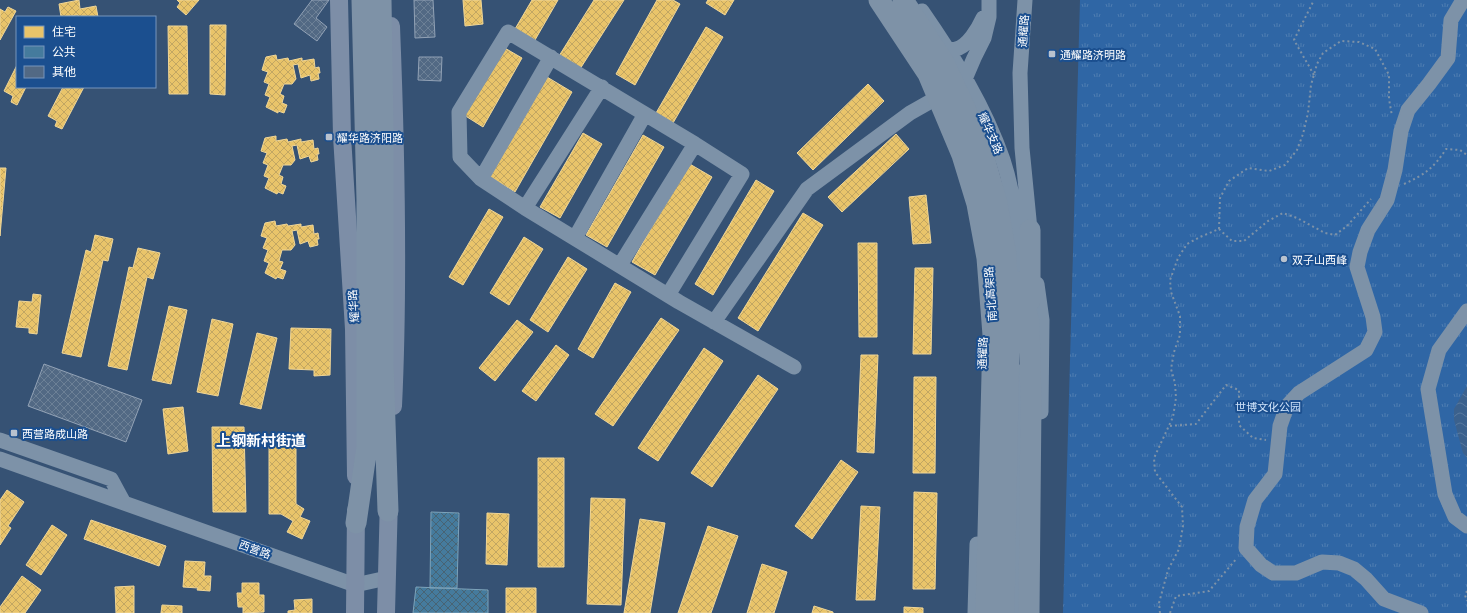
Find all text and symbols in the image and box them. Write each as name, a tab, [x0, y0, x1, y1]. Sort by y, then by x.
street label: 通耀路	[1014, 14, 1032, 48]
legend	[16, 16, 156, 88]
text: 住宅	[52, 23, 76, 40]
text: 公共	[52, 43, 76, 60]
place label: 通耀路济明路	[1060, 47, 1126, 62]
marker: 通耀路济明路	[1047, 49, 1057, 59]
text: 其他	[52, 63, 76, 80]
street label: 耀华支路	[975, 110, 1007, 156]
place label: 耀华路济阳路	[337, 130, 403, 145]
marker: 耀华路济阳路	[324, 132, 334, 142]
place label: 双子山西峰	[1292, 252, 1347, 267]
marker: 双子山西峰	[1279, 254, 1289, 264]
street label: 南北高架路	[981, 266, 999, 322]
street label: 耀华路	[344, 289, 362, 323]
street label: 通耀路	[974, 336, 990, 370]
park label: 世博文化公园	[1235, 399, 1301, 414]
place label: 西营路成山路	[22, 426, 88, 441]
marker: 西营路成山路	[9, 428, 19, 438]
district label: 上钢新村街道	[216, 430, 306, 450]
street label: 西营路	[237, 536, 273, 562]

